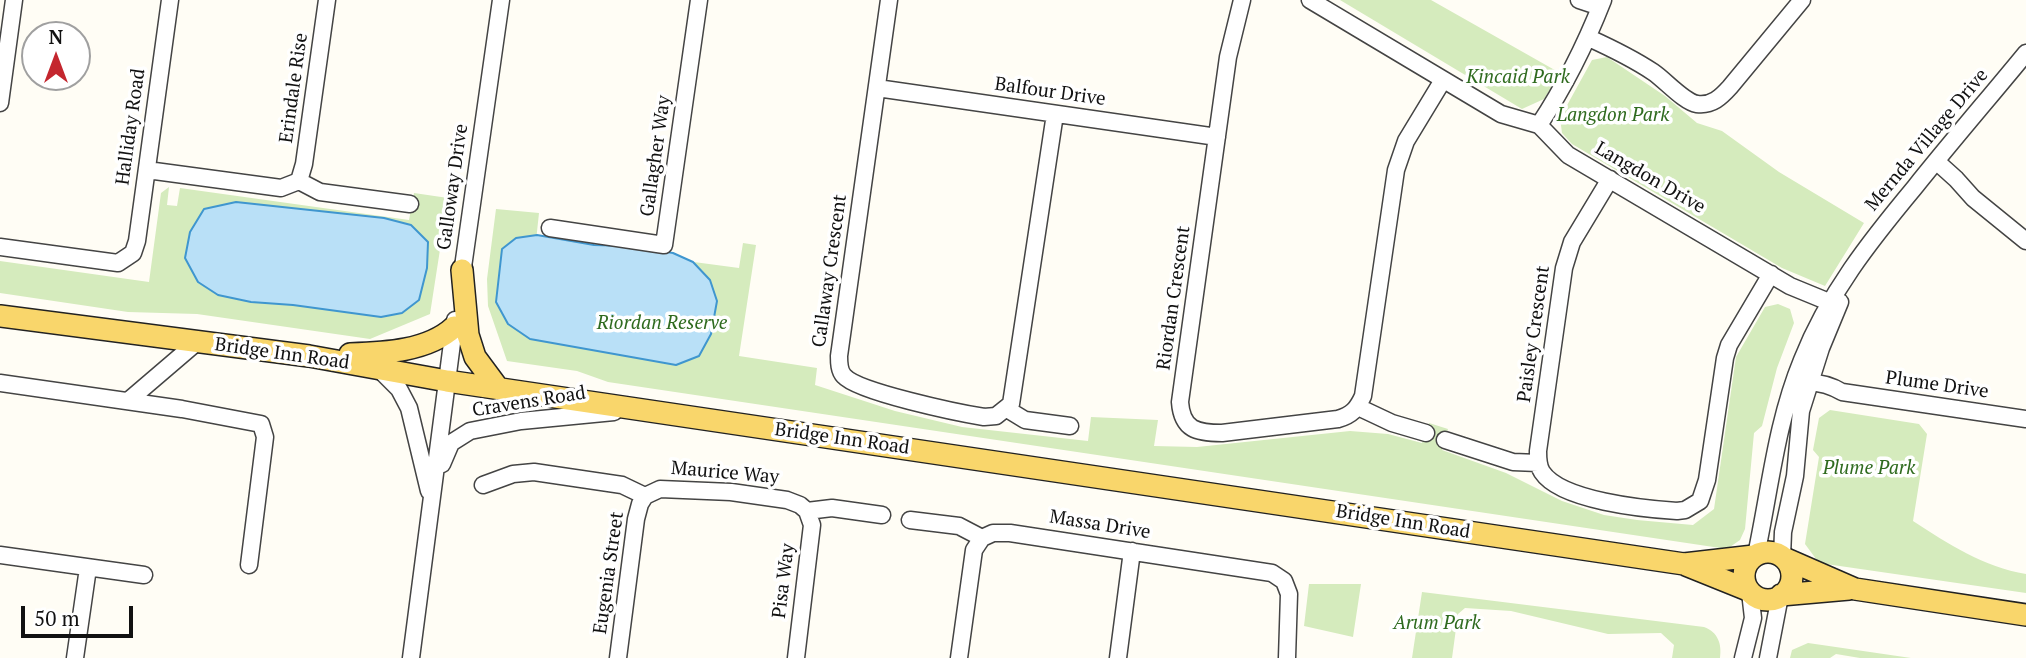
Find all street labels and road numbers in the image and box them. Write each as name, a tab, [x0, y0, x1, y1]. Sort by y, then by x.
street label: Erindale Rise	[275, 31, 313, 145]
street label: Mernda Village Drive	[1861, 64, 1993, 216]
street label: Halliday Road	[112, 67, 150, 187]
street label: Balfour Drive	[993, 73, 1107, 111]
street label: Gallagher Way	[636, 94, 676, 218]
street label: Galloway Drive	[433, 122, 473, 252]
street label: Langdon Drive	[1591, 137, 1709, 219]
street label: Callaway Crescent	[808, 193, 852, 349]
street label: Riordan Crescent	[1153, 224, 1195, 372]
street label: Paisley Crescent	[1513, 264, 1555, 404]
street label: Bridge Inn Road	[213, 333, 351, 375]
street label: Plume Drive	[1884, 366, 1990, 404]
street label: Cravens Road	[471, 382, 587, 422]
street label: Bridge Inn Road	[773, 418, 911, 460]
street label: Maurice Way	[670, 457, 780, 489]
street label: Bridge Inn Road	[1334, 500, 1472, 544]
street label: Massa Drive	[1048, 506, 1152, 544]
street label: Eugenia Street	[589, 510, 629, 636]
street label: Pisa Way	[768, 542, 800, 620]

